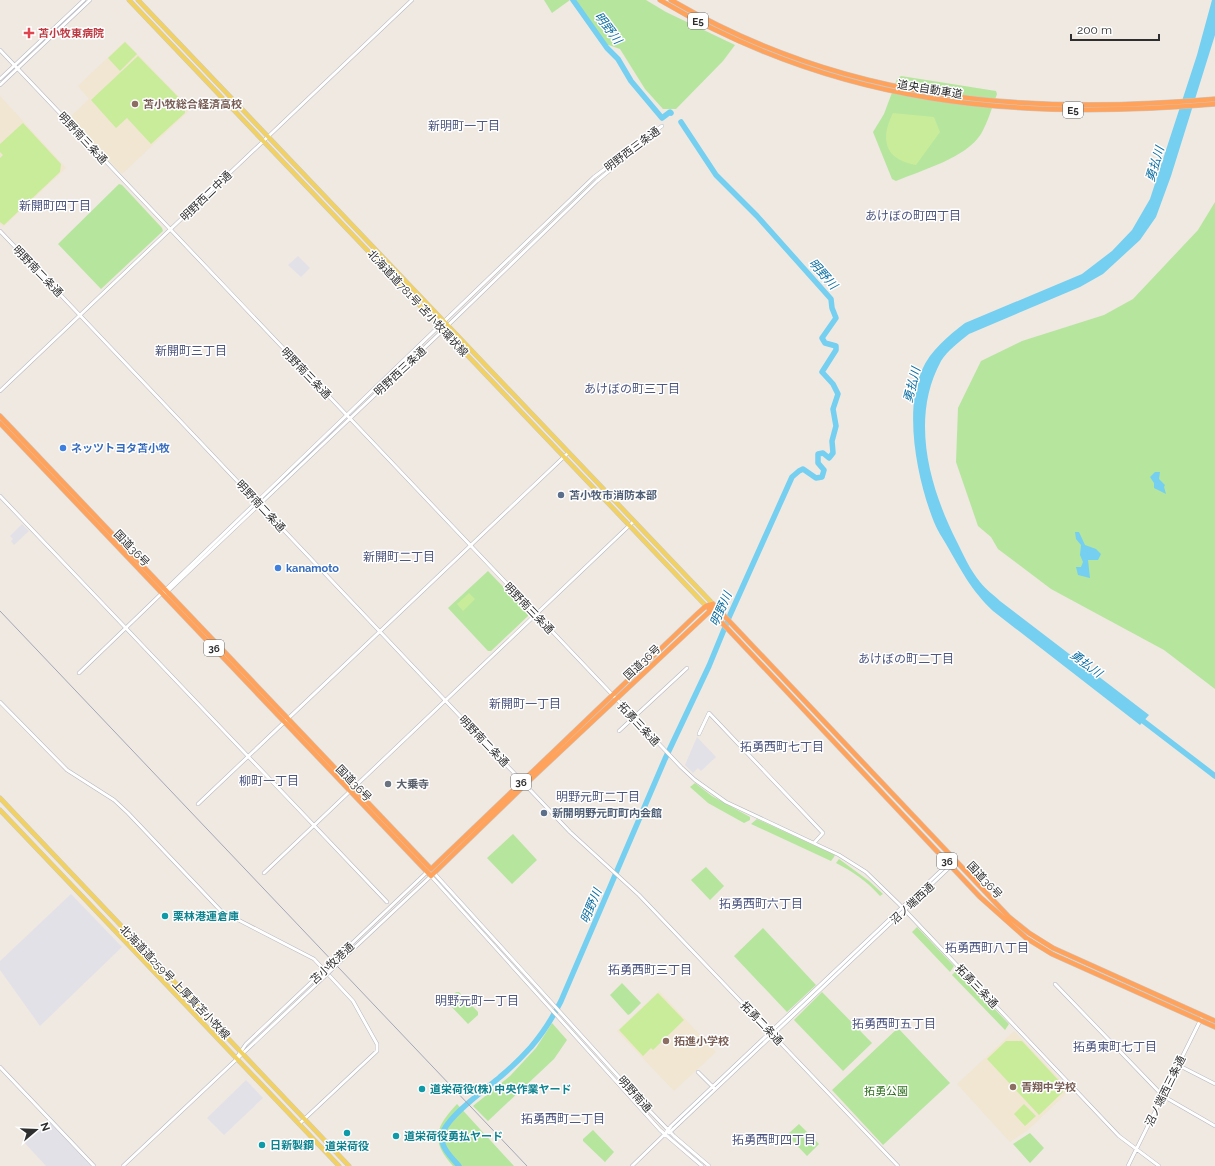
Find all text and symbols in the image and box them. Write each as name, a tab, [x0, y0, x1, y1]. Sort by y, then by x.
water label: 明野川	[592, 9, 626, 48]
road number: E5	[688, 13, 708, 29]
scale bar	[1071, 16, 1159, 42]
text: 200 m	[1077, 23, 1112, 37]
marker: 苫小牧東病院	[23, 27, 35, 39]
place label: 苫小牧東病院	[38, 27, 104, 40]
street label: 道央自動車道	[896, 78, 964, 101]
place label: 苫小牧総合経済高校	[143, 98, 242, 111]
marker: 苫小牧総合経済高校	[130, 99, 140, 109]
road number: E5	[1063, 102, 1083, 118]
street label: 明野南三条通	[55, 110, 110, 167]
district label: 新明町一丁目	[428, 119, 500, 133]
street label: 明野西三条通	[602, 124, 663, 174]
water label: 勇払川	[1143, 143, 1168, 183]
street label: 明野西二中通	[178, 169, 235, 224]
district label: 新開町四丁目	[19, 199, 91, 213]
district label: あけぼの町四丁目	[865, 209, 961, 223]
street label: 明野南二条通	[10, 243, 65, 300]
street label: 北海道道781号 苫小牧環状線	[365, 247, 470, 359]
water label: 明野川	[806, 256, 842, 294]
district label: 新開町三丁目	[155, 344, 227, 358]
street label: 明野西三条通	[372, 344, 429, 399]
street label: 明野南三条通	[278, 345, 333, 402]
water label: 勇払川	[901, 364, 924, 404]
district label: あけぼの町三丁目	[584, 382, 680, 396]
place label: ネッツトヨタ苫小牧	[71, 442, 170, 455]
marker: ネッツトヨタ苫小牧	[58, 443, 68, 453]
street label: 明野南二条通	[233, 478, 288, 535]
place label: 苫小牧市消防本部	[569, 489, 657, 502]
marker: 苫小牧市消防本部	[556, 490, 566, 500]
street label: 国道36号	[111, 527, 152, 569]
district label: 新開町二丁目	[363, 550, 435, 564]
place label: kanamoto	[286, 562, 339, 575]
marker: kanamoto	[273, 563, 283, 573]
street label: 明野南三条通	[501, 580, 556, 637]
water label: 明野川	[707, 588, 736, 628]
road number: 36	[204, 640, 224, 656]
street label: 国道36号	[621, 642, 663, 683]
water label: 勇払川	[1067, 648, 1106, 682]
district label: あけぼの町二丁目	[858, 652, 954, 666]
district label: 新開町一丁目	[489, 697, 561, 711]
street label: 拓勇三条通	[615, 700, 662, 749]
street label: 明野南二条通	[456, 713, 511, 770]
district label: 拓勇西町七丁目	[740, 740, 824, 754]
street label: 国道36号	[333, 762, 374, 804]
district label: 柳町一丁目	[239, 774, 299, 788]
road number: 36	[511, 774, 531, 790]
place label: 大乗寺	[396, 778, 429, 791]
marker: 大乗寺	[383, 779, 393, 789]
district label: 明野元町二丁目	[556, 790, 640, 804]
place label: 新開明野元町町内会館	[552, 807, 662, 820]
marker: 新開明野元町町内会館	[539, 808, 549, 818]
road number: 36	[937, 853, 957, 869]
street label: 国道36号	[964, 859, 1005, 901]
street label: 沼ノ端西通	[888, 880, 937, 927]
water label: 明野川	[578, 885, 605, 925]
district label: 拓勇西町六丁目	[719, 897, 803, 911]
place label: 栗林港運倉庫	[173, 910, 239, 923]
marker: 栗林港運倉庫	[160, 911, 170, 921]
street label: 北海道道259号 上厚真苫小牧線	[117, 923, 232, 1042]
street label: 苫小牧港通	[308, 940, 357, 987]
district label: 拓勇西町八丁目	[945, 941, 1029, 955]
street label: 拓勇三条通	[953, 962, 1000, 1011]
district label: 拓勇西町三丁目	[608, 963, 692, 977]
district label: 明野元町一丁目	[435, 994, 519, 1008]
street label: 拓勇二条通	[738, 999, 785, 1048]
district label: 拓勇西町五丁目	[852, 1017, 936, 1031]
place label: 拓進小学校	[674, 1035, 729, 1048]
marker: 拓進小学校	[661, 1036, 671, 1046]
district label: 拓勇東町七丁目	[1073, 1040, 1157, 1054]
street label: 沼ノ端西三条通	[1143, 1054, 1188, 1129]
street label: 明野南通	[615, 1074, 654, 1115]
place label: 青翔中学校	[1021, 1081, 1076, 1094]
marker: 青翔中学校	[1008, 1082, 1018, 1092]
place label: 道栄荷役(株) 中央作業ヤード	[430, 1083, 571, 1096]
marker: 道栄荷役(株) 中央作業ヤード	[417, 1084, 427, 1094]
park label: 拓勇公園	[864, 1085, 908, 1098]
north arrow	[16, 1110, 56, 1150]
district label: 拓勇西町二丁目	[521, 1112, 605, 1126]
text: N	[37, 1121, 52, 1133]
marker: 道栄荷役	[342, 1128, 352, 1138]
place label: 道栄荷役勇払ヤード	[404, 1130, 503, 1143]
marker: 道栄荷役勇払ヤード	[391, 1131, 401, 1141]
district label: 拓勇西町四丁目	[732, 1133, 816, 1147]
place label: 日新製鋼	[270, 1139, 314, 1152]
marker: 日新製鋼	[257, 1140, 267, 1150]
place label: 道栄荷役	[325, 1140, 369, 1153]

